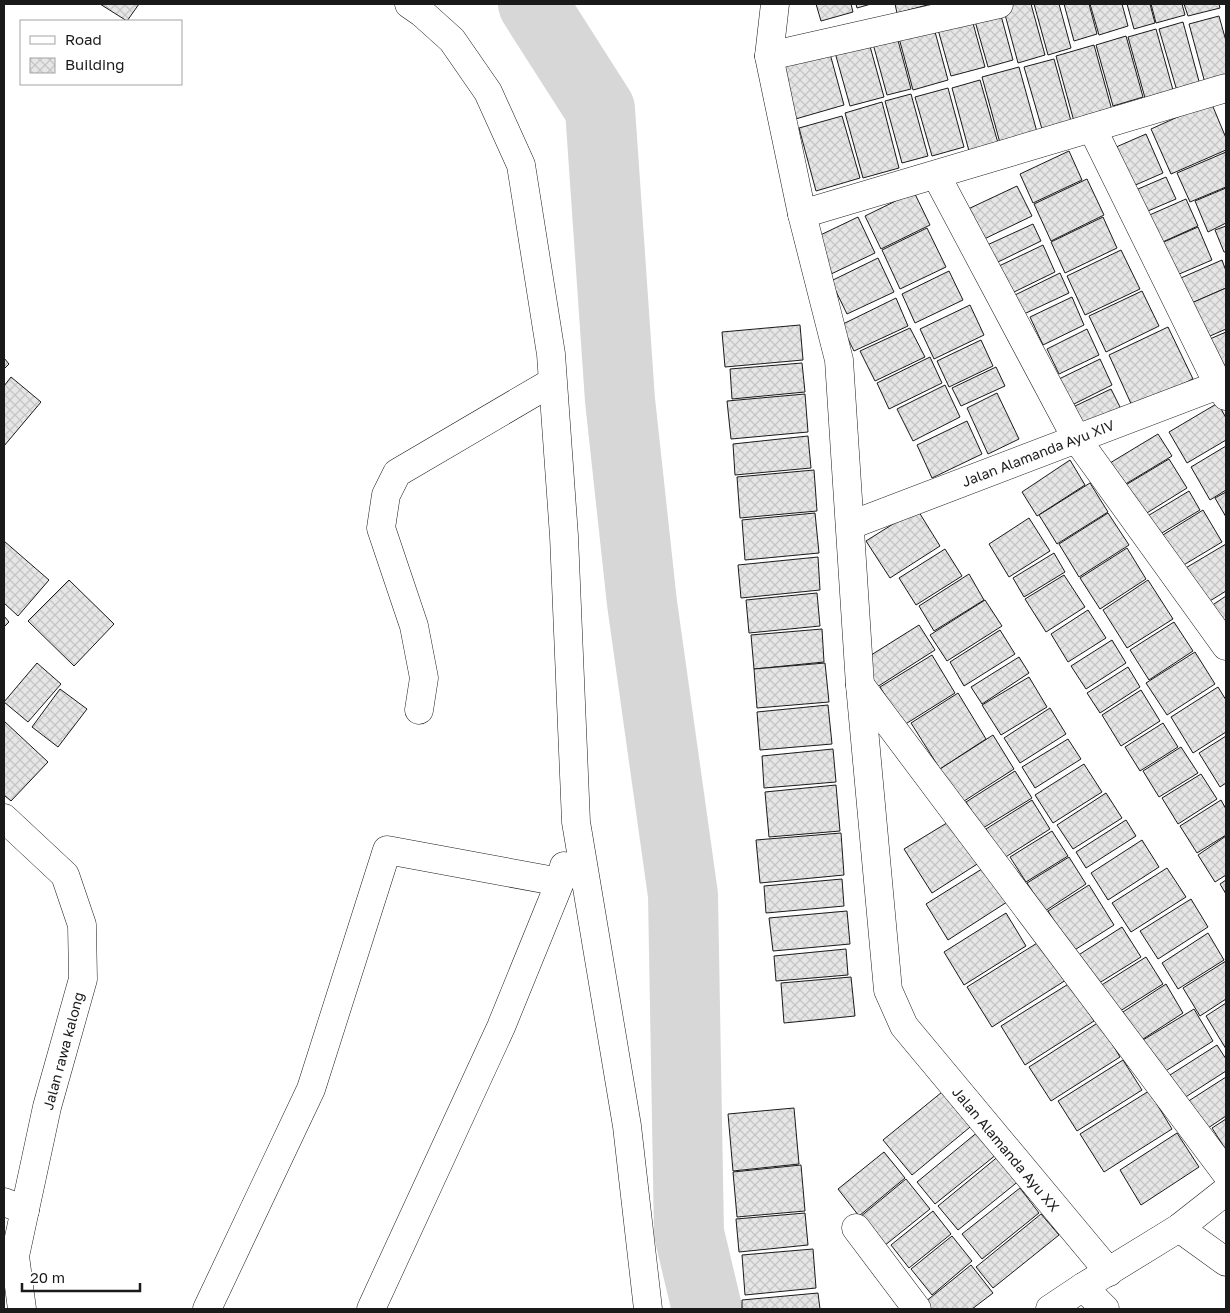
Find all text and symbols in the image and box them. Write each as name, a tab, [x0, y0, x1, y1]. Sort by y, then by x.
legend	[20, 20, 182, 85]
text: Road	[65, 30, 102, 48]
text: Building	[65, 55, 125, 73]
street label: Jalan Alamanda Ayu XIV	[959, 416, 1117, 490]
street label: Jalan rawa kalong	[39, 990, 87, 1112]
street label: Jalan Alamanda Ayu XX	[949, 1083, 1063, 1215]
scale bar	[22, 1260, 140, 1292]
text: 20 m	[30, 1268, 65, 1286]

